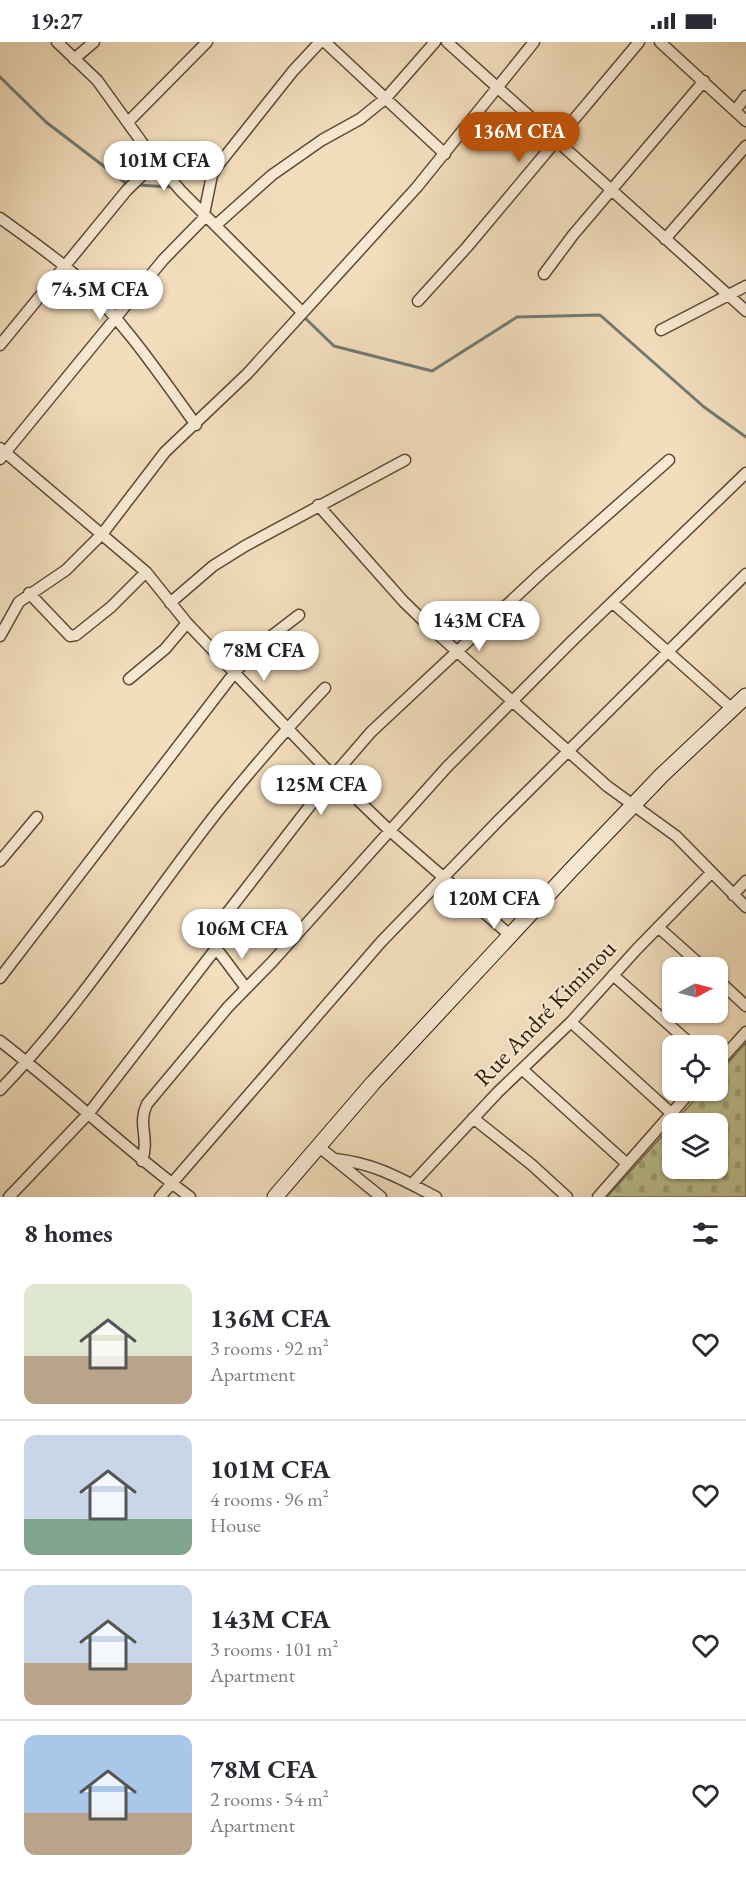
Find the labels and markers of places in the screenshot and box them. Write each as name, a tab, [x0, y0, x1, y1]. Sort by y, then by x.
pin: 136M CFA	[457, 112, 581, 163]
pin: 101M CFA	[102, 141, 226, 192]
pin: 74.5M CFA	[31, 270, 169, 321]
pin: 143M CFA	[417, 601, 541, 652]
pin: 78M CFA	[209, 631, 319, 682]
pin: 125M CFA	[259, 765, 383, 816]
pin: 120M CFA	[432, 879, 556, 930]
pin: 106M CFA	[180, 909, 304, 960]

